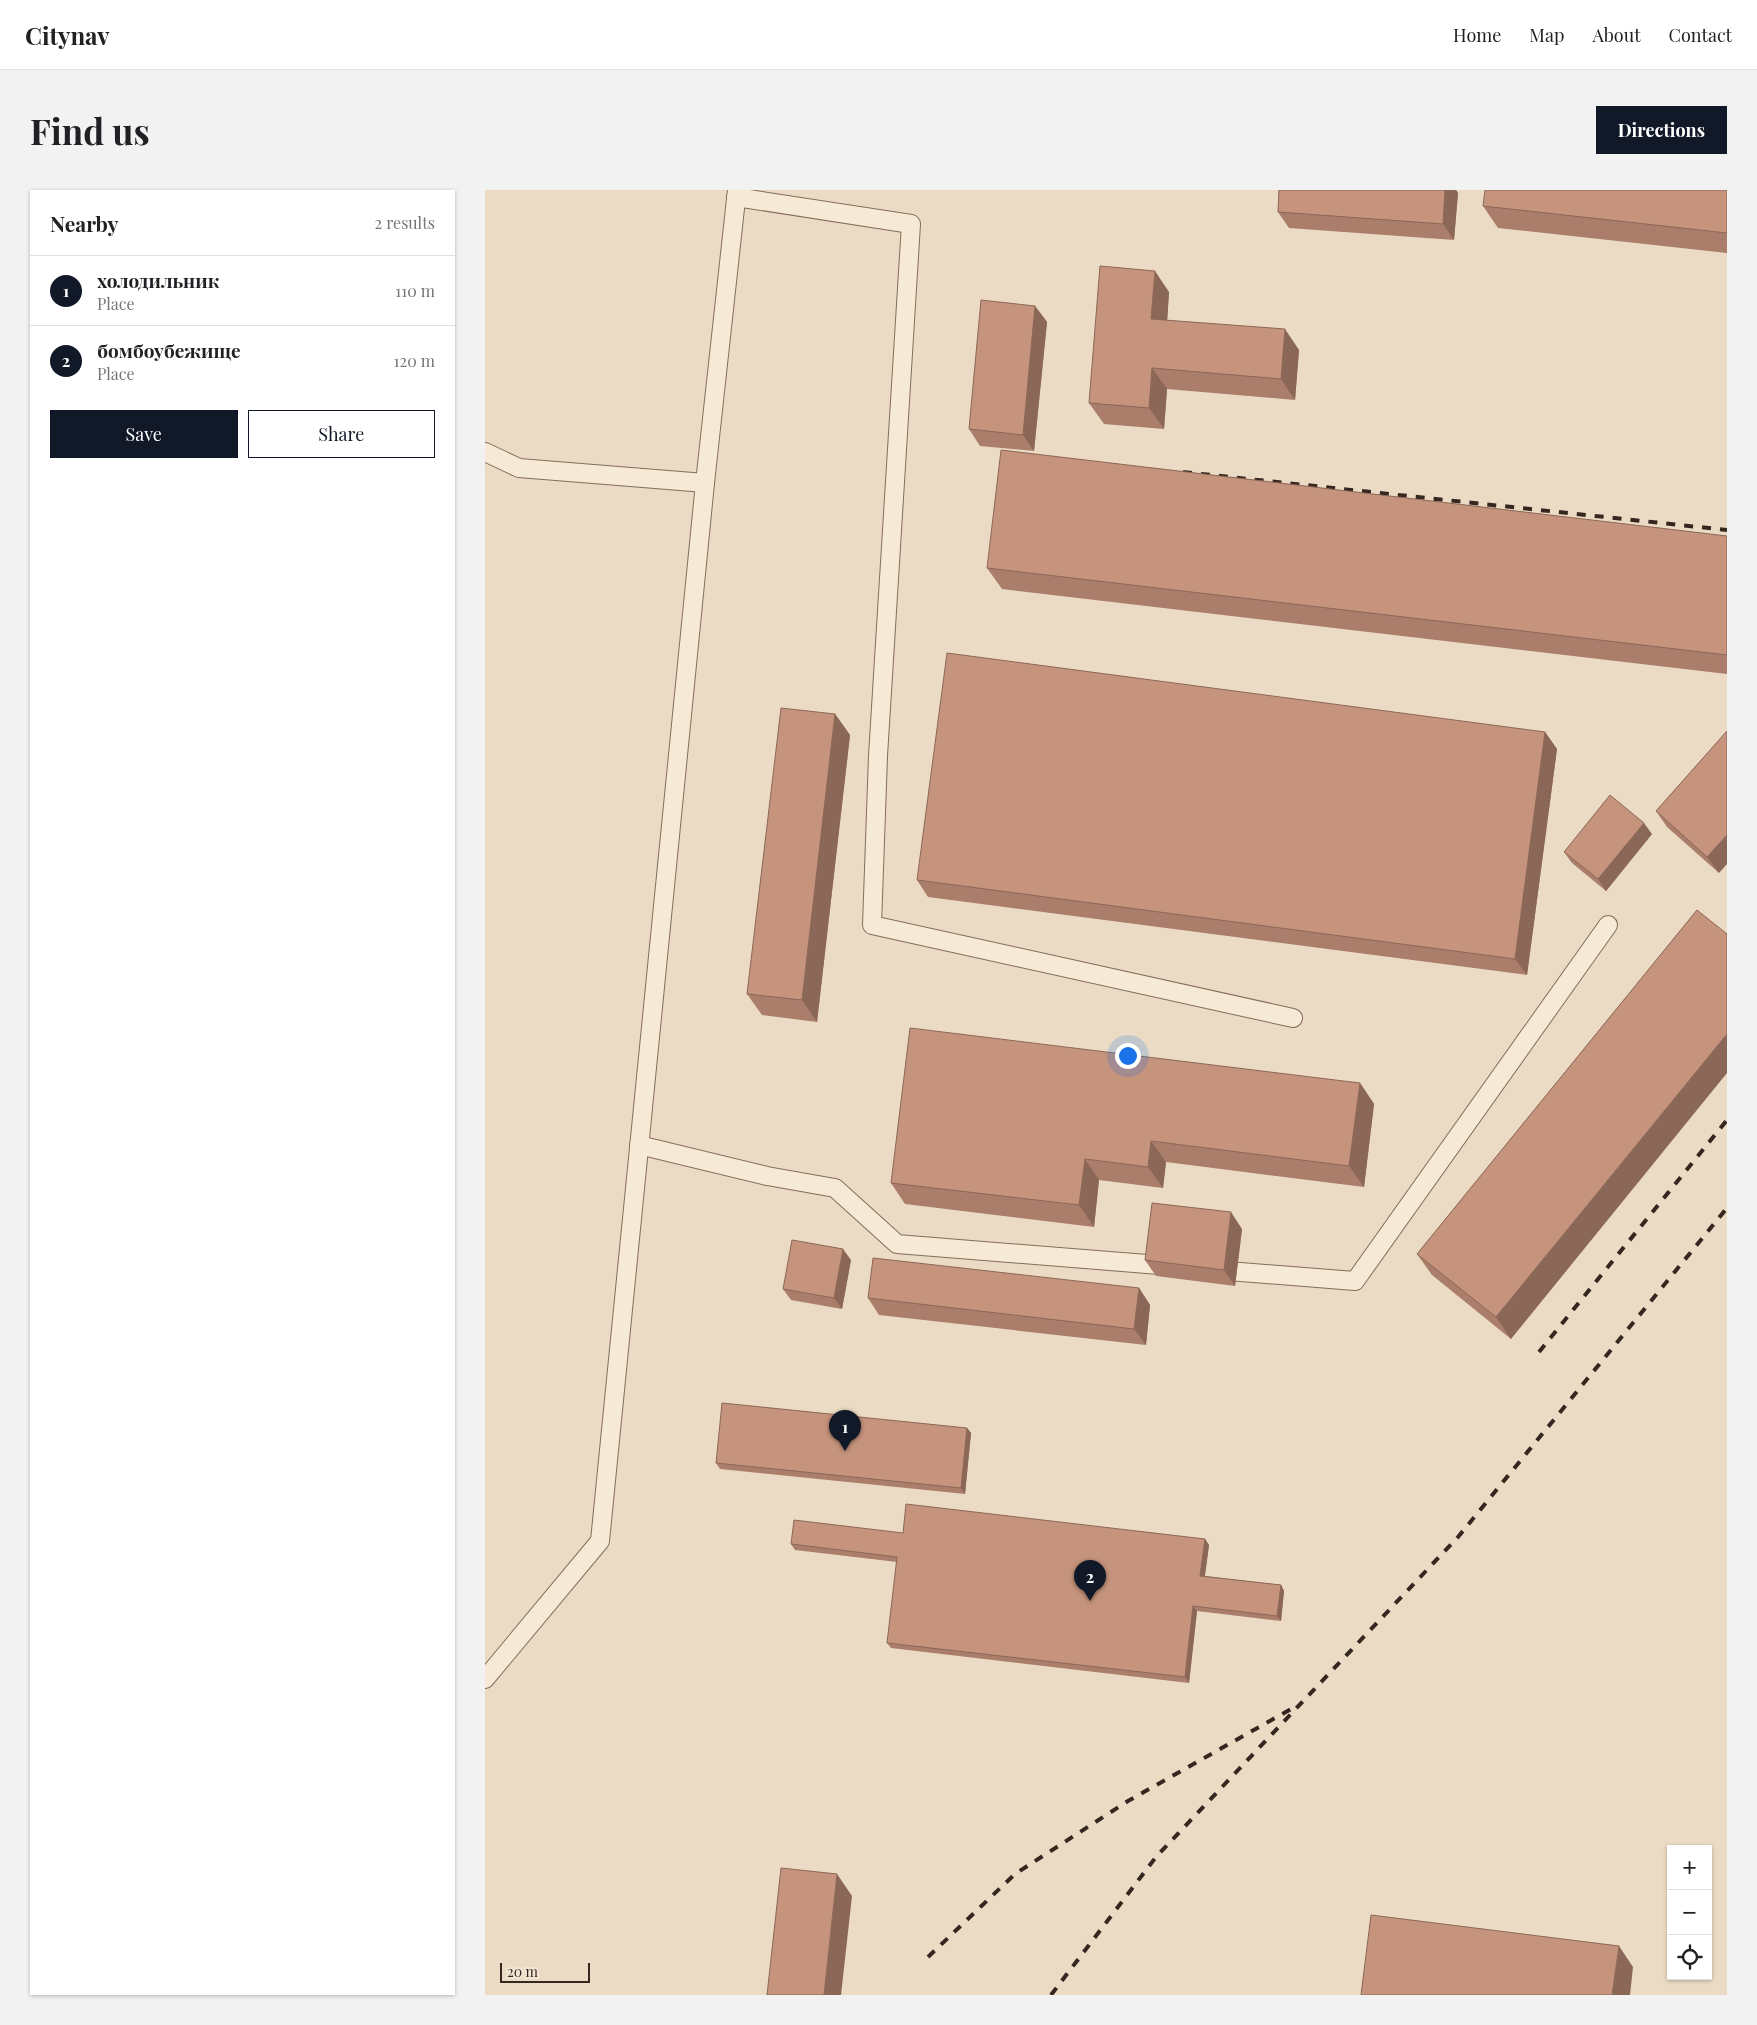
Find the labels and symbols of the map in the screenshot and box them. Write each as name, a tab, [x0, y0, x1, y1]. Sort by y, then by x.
your location	[1115, 1043, 1141, 1069]
pin: 1	[829, 1410, 861, 1451]
pin: 2	[1074, 1560, 1106, 1601]
scale bar	[500, 1960, 590, 1983]

